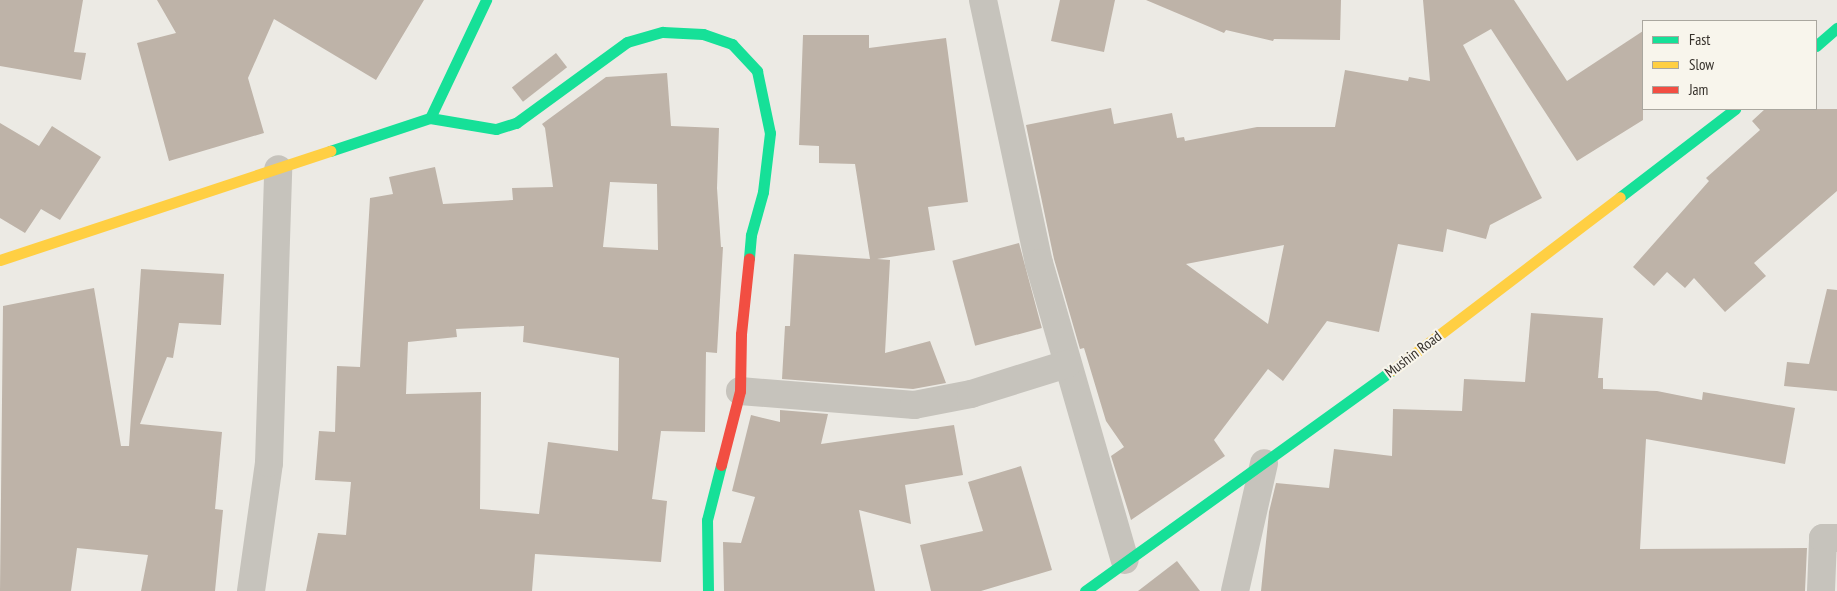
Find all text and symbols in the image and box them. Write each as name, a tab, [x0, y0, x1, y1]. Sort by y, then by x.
legend	[1642, 20, 1817, 110]
text: Fast	[1689, 30, 1710, 49]
text: Slow	[1689, 55, 1714, 74]
text: Jam	[1689, 80, 1708, 99]
street label: Mushin Road	[1381, 327, 1445, 381]

